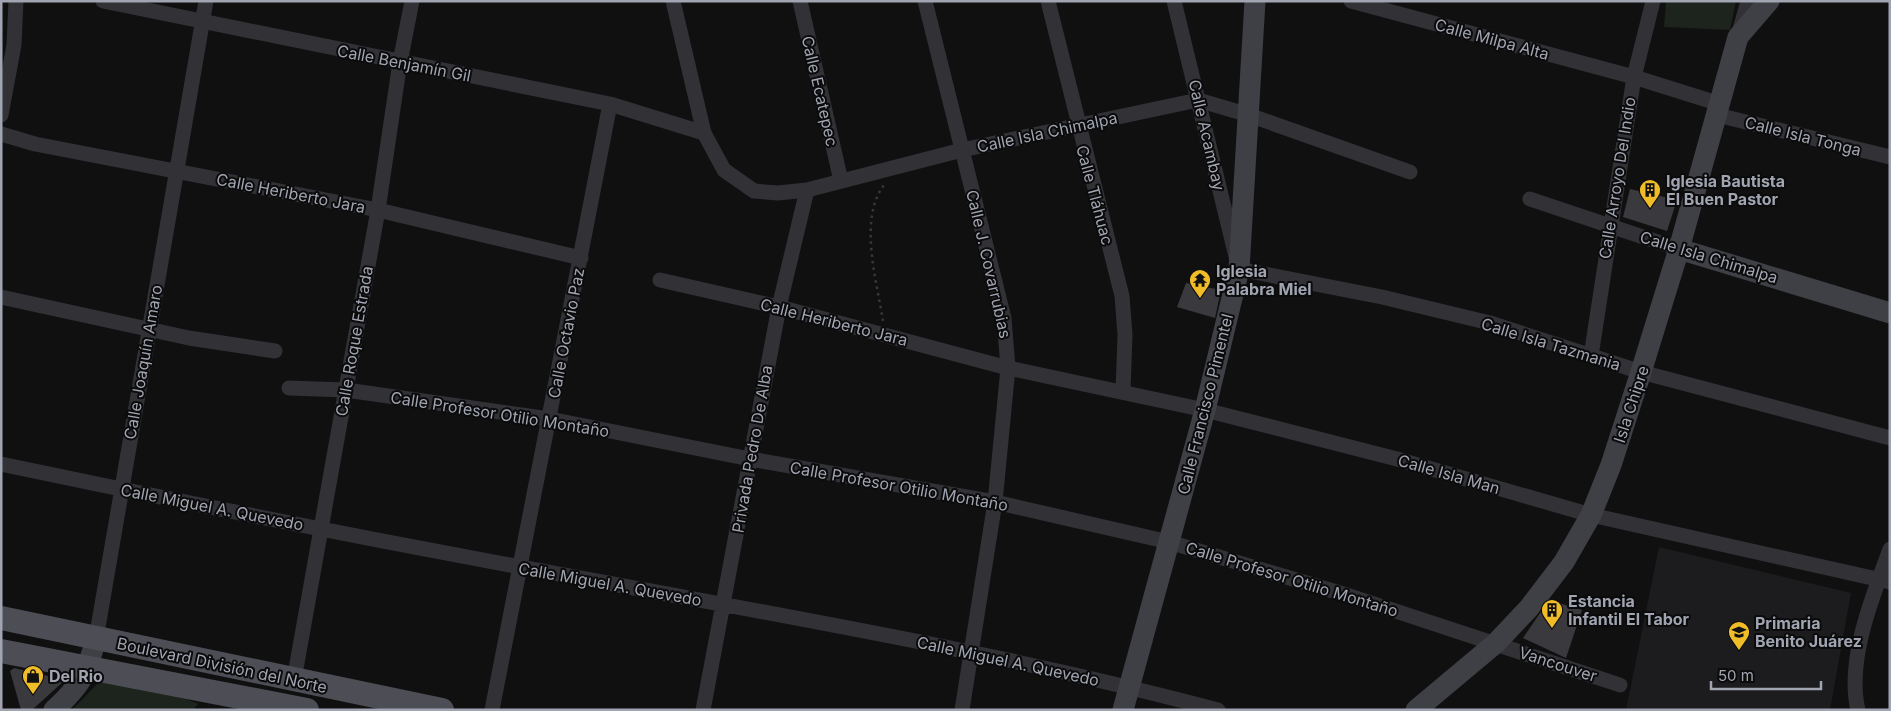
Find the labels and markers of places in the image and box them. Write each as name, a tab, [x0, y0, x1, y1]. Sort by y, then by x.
place label: Iglesia Bautista El Buen Pastor	[1666, 171, 1785, 209]
building icon: Iglesia Bautista El Buen Pastor	[1638, 178, 1662, 209]
place label: Iglesia Palabra Miel	[1216, 261, 1312, 299]
temple icon: Iglesia Palabra Miel	[1188, 268, 1212, 299]
place label: Estancia Infantil El Tabor	[1568, 591, 1690, 629]
building icon: Estancia Infantil El Tabor	[1540, 598, 1564, 629]
place label: Primaria Benito Juárez	[1755, 613, 1862, 651]
school or university icon: Primaria Benito Juárez	[1727, 620, 1751, 651]
shop icon: Del Rio	[21, 664, 45, 695]
place label: Del Rio	[49, 666, 103, 686]

